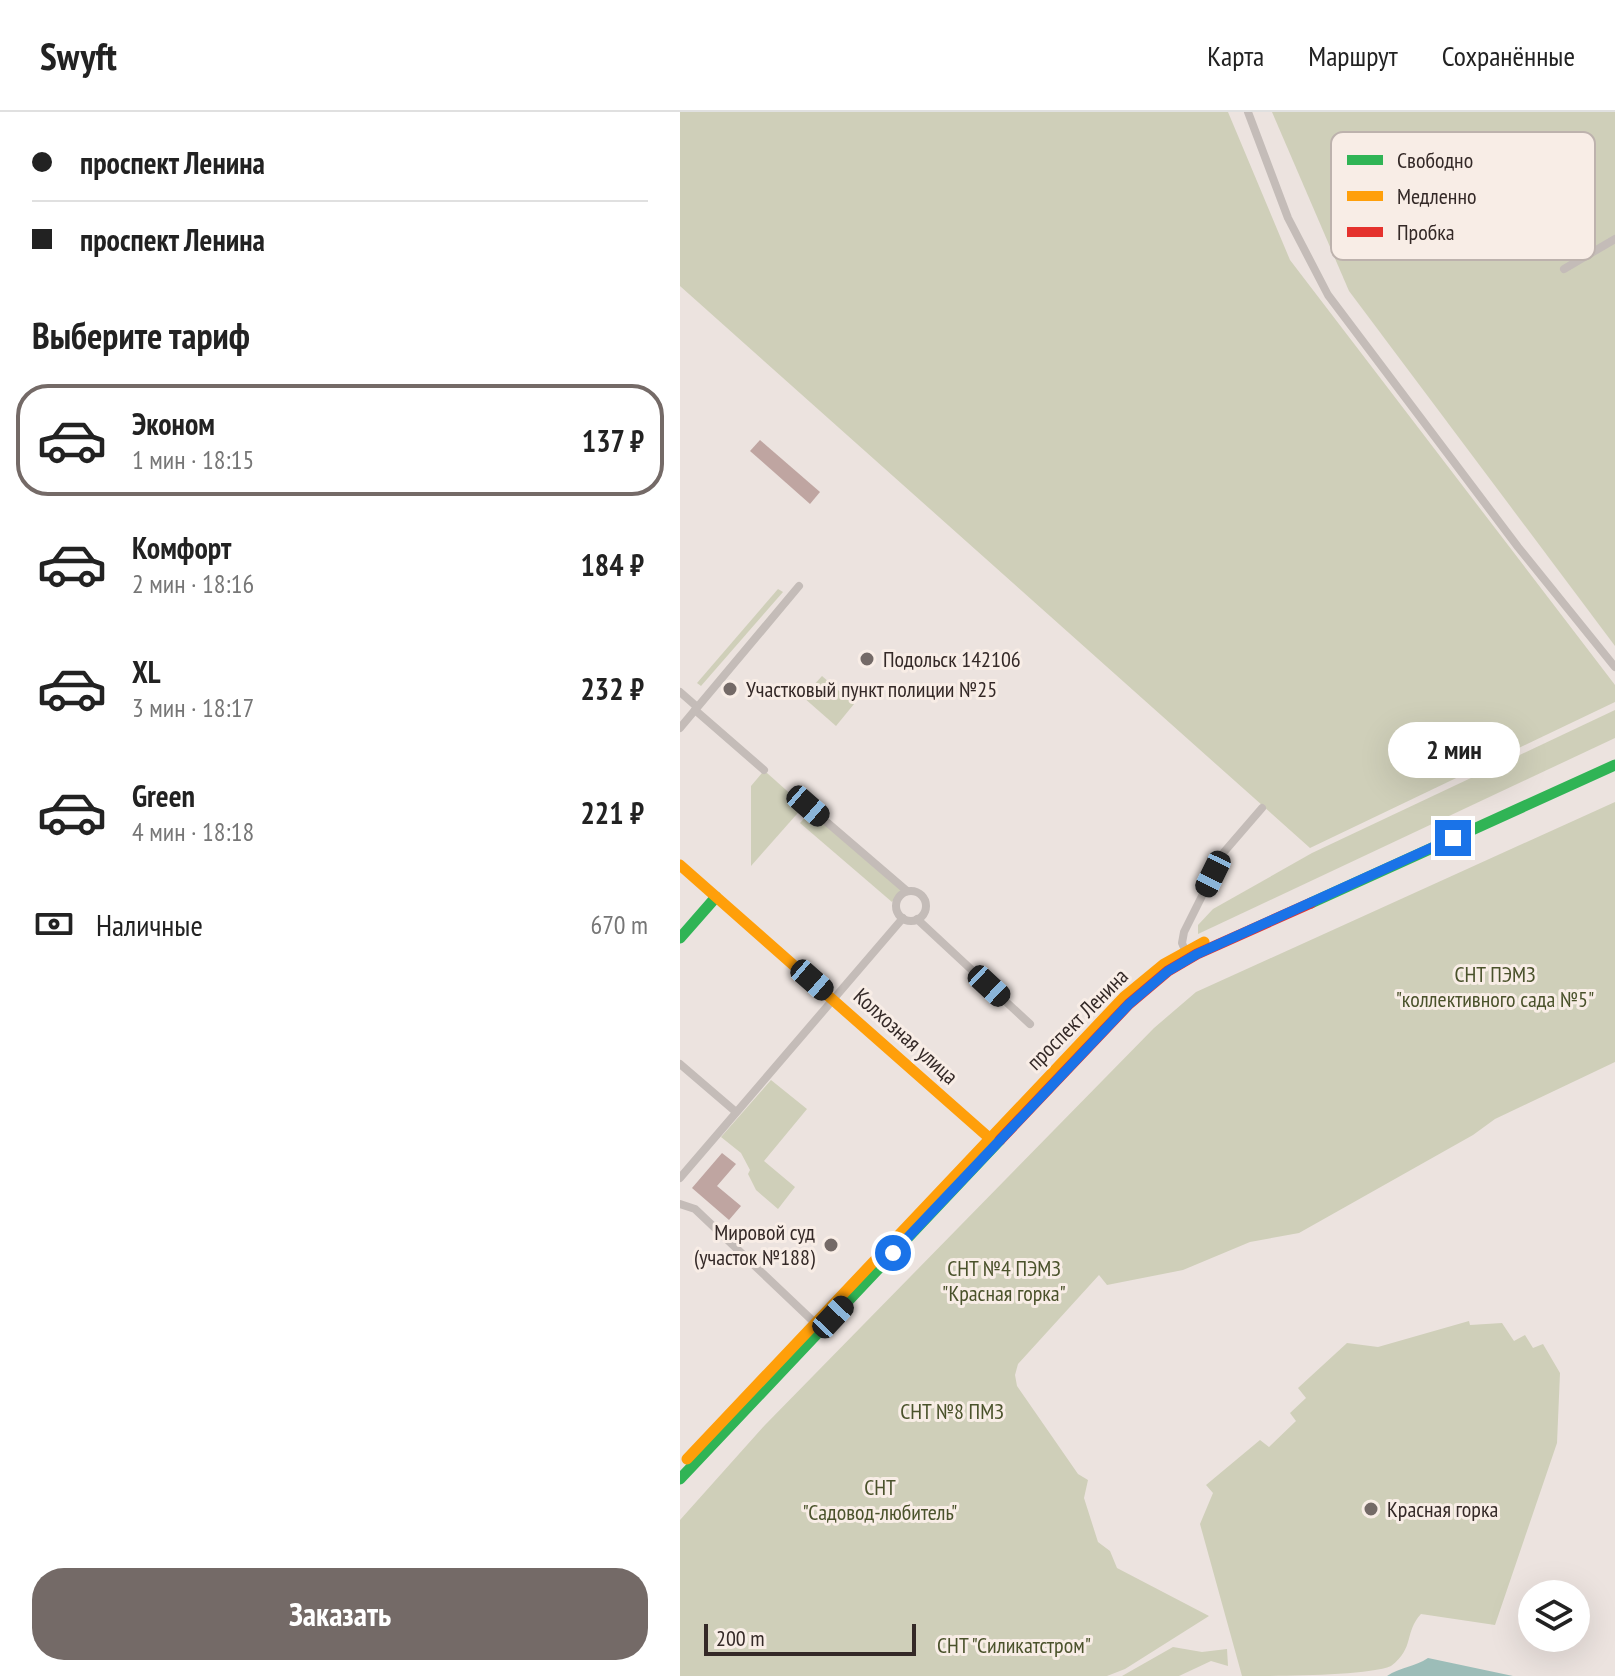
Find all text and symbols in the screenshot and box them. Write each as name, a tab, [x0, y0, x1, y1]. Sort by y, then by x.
text: Swyft	[40, 31, 117, 80]
text: Карта	[1207, 37, 1264, 74]
text: Маршрут	[1308, 37, 1398, 74]
text: Сохранённые	[1442, 37, 1575, 74]
legend	[1331, 132, 1595, 260]
text: проспект Ленина	[80, 143, 265, 182]
text: Свободно	[1397, 146, 1473, 174]
text: Медленно	[1397, 182, 1476, 210]
text: Пробка	[1397, 218, 1454, 246]
text: проспект Ленина	[80, 220, 265, 259]
text: Выберите тариф	[32, 312, 250, 359]
icon: car	[36, 404, 108, 476]
text: Эконом	[132, 404, 215, 443]
text: 137 ₽	[582, 421, 644, 460]
text: 1 мин · 18:15	[132, 443, 254, 476]
icon: car	[36, 528, 108, 600]
text: Комфорт	[132, 528, 231, 567]
text: 184 ₽	[580, 545, 644, 584]
text: 2 мин · 18:16	[132, 567, 254, 600]
place label: Подольск 142106	[883, 645, 1021, 673]
marker: Подольск 142106	[858, 650, 876, 668]
icon: car	[36, 652, 108, 724]
text: XL	[132, 652, 161, 691]
text: 232 ₽	[580, 669, 644, 708]
place label: Участковый пункт полиции №25	[746, 675, 997, 703]
marker: Участковый пункт полиции №25	[721, 680, 739, 698]
text: 3 мин · 18:17	[132, 691, 254, 724]
callout: 2 мин	[1387, 722, 1519, 778]
text: 2 мин	[1426, 733, 1482, 766]
icon: car	[36, 776, 108, 848]
text: Green	[132, 776, 195, 815]
car	[782, 781, 834, 831]
text: 221 ₽	[580, 793, 644, 832]
text: 4 мин · 18:18	[132, 815, 254, 848]
route end	[1435, 820, 1471, 856]
car	[1192, 847, 1234, 901]
icon: cash	[32, 902, 76, 946]
text: Наличные	[96, 905, 203, 944]
text: 670 m	[590, 908, 648, 941]
car	[786, 955, 838, 1005]
park label: СНТ ПЭМЗ "коллективного сада №5"	[1396, 960, 1594, 1013]
car	[963, 961, 1015, 1011]
street label: проспект Ленина	[1020, 962, 1134, 1076]
street label: Колхозная улица	[848, 982, 964, 1090]
place label: Мировой суд (участок №188)	[694, 1218, 816, 1271]
route start	[875, 1235, 911, 1271]
marker: Мировой суд (участок №188)	[822, 1236, 840, 1254]
park label: СНТ №4 ПЭМЗ "Красная горка"	[942, 1254, 1066, 1307]
car	[808, 1291, 858, 1343]
park label: СНТ №8 ПМЗ	[900, 1397, 1004, 1425]
park label: СНТ "Садовод-любитель"	[803, 1473, 957, 1526]
place label: Красная горка	[1387, 1495, 1498, 1523]
marker: Красная горка	[1362, 1500, 1380, 1518]
button: Заказать	[32, 1568, 648, 1660]
map controls	[1518, 1580, 1590, 1652]
button: layers	[1518, 1580, 1590, 1652]
scale bar	[704, 1620, 916, 1656]
text: 200 m	[716, 1624, 765, 1652]
park label: СНТ "Силикатстром"	[937, 1631, 1091, 1659]

